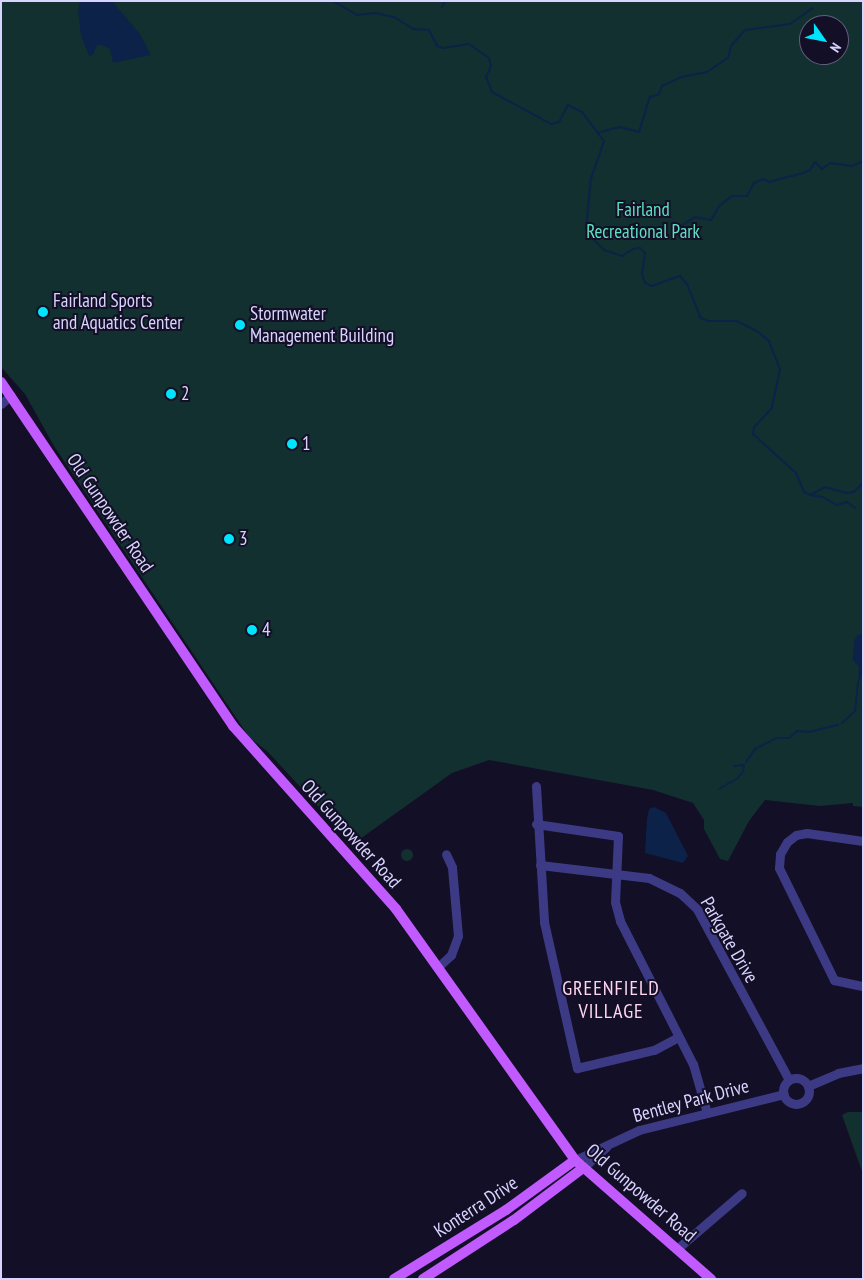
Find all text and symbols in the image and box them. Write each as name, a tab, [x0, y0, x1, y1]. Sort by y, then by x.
north arrow	[799, 15, 849, 65]
text: N	[826, 40, 845, 56]
park label: Fairland Recreational Park	[586, 199, 700, 243]
place label: Fairland Sports and Aquatics Center	[53, 290, 183, 334]
place label: Stormwater Management Building	[250, 303, 394, 347]
marker: Fairland Sports and Aquatics Center	[37, 306, 49, 318]
marker: Stormwater Management Building	[234, 319, 246, 331]
place label: 2	[181, 383, 190, 405]
marker: 2	[165, 388, 177, 400]
place label: 1	[302, 433, 311, 455]
marker: 1	[286, 438, 298, 450]
street label: Old Gunpowder Road	[62, 449, 158, 577]
place label: 3	[239, 528, 248, 550]
marker: 3	[223, 533, 235, 545]
place label: 4	[262, 619, 271, 641]
marker: 4	[246, 624, 258, 636]
street label: Old Gunpowder Road	[296, 775, 406, 893]
street label: Parkgate Drive	[695, 893, 763, 987]
district label: GREENFIELD VILLAGE	[561, 976, 661, 1023]
street label: Bentley Park Drive	[630, 1074, 752, 1128]
street label: Old Gunpowder Road	[581, 1139, 701, 1247]
street label: Konterra Drive	[430, 1172, 522, 1242]

